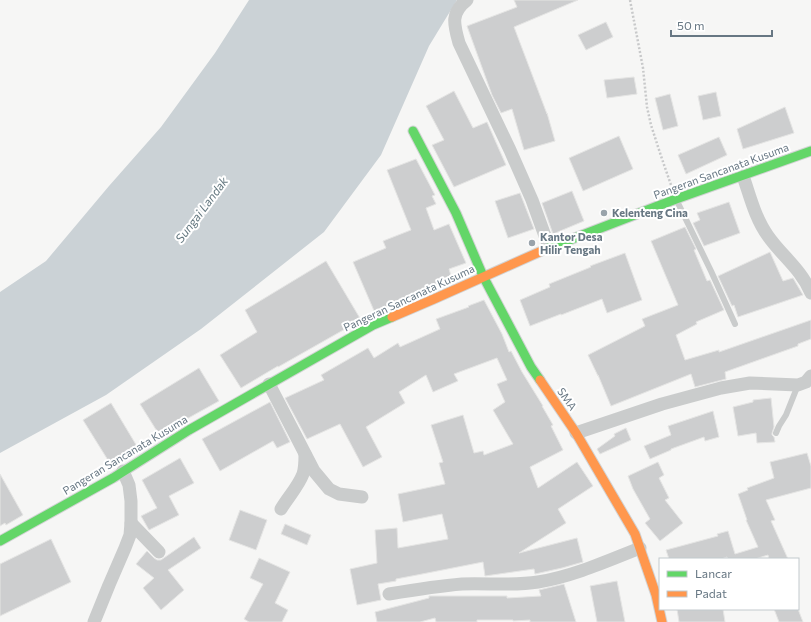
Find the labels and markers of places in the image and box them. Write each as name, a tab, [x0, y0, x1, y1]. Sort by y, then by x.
place label: Kelenteng Cina	[612, 206, 688, 219]
marker: Kelenteng Cina	[599, 208, 609, 218]
place label: Kantor Desa Hilir Tengah	[540, 230, 603, 256]
marker: Kantor Desa Hilir Tengah	[527, 238, 537, 248]

